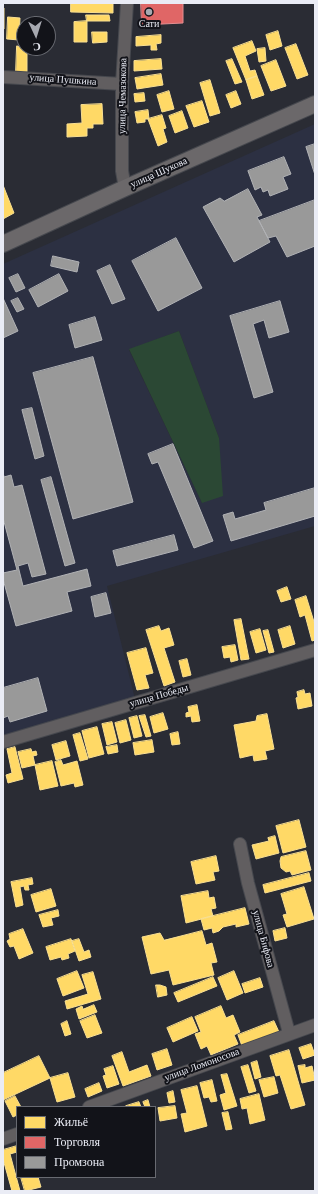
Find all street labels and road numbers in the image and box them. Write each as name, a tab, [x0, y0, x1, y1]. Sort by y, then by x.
street label: улица Чемазокова	[116, 58, 130, 134]
street label: улица Пушкина	[29, 72, 97, 88]
street label: улица Шукова	[129, 155, 189, 191]
street label: улица Победы	[128, 682, 190, 710]
street label: улица Бифова	[250, 909, 276, 969]
street label: улица Ломоносова	[163, 1046, 241, 1084]

